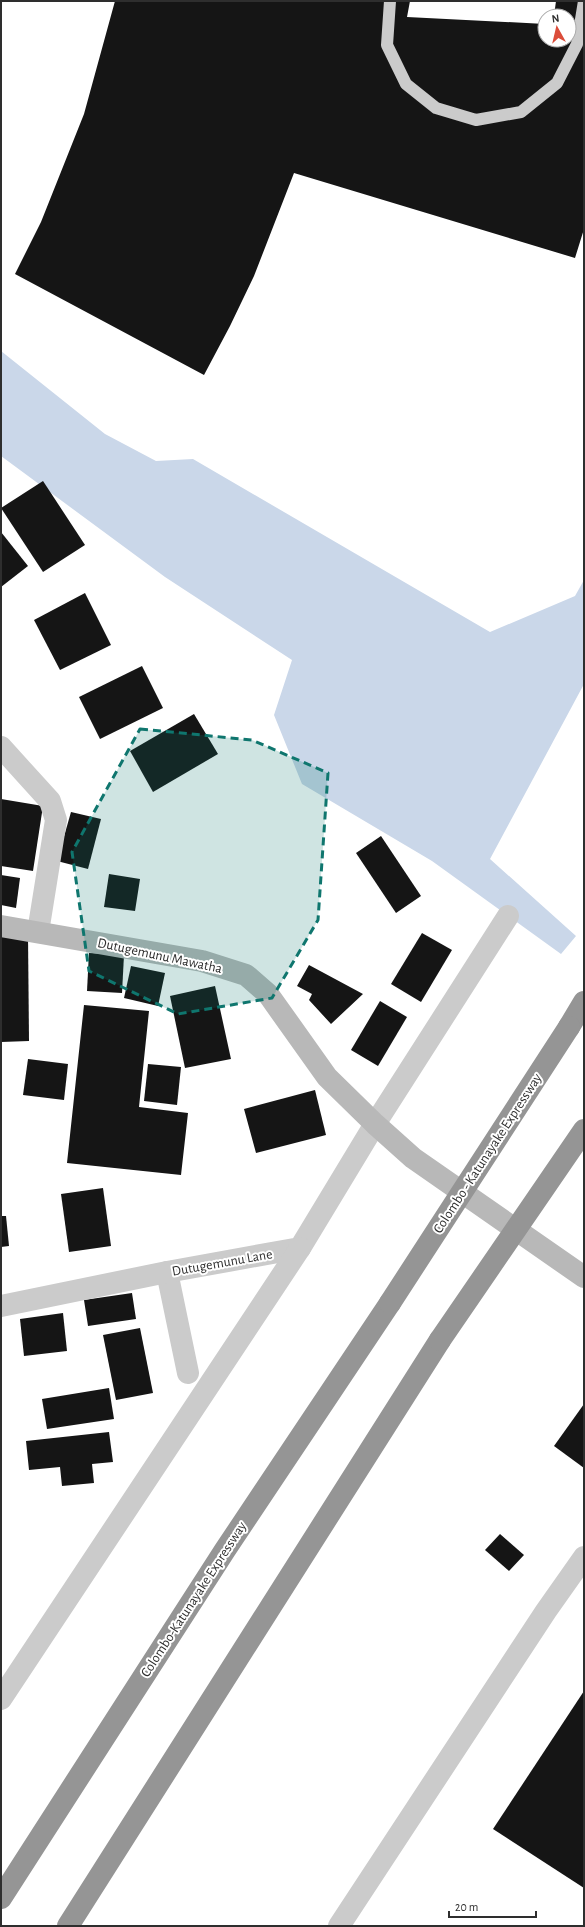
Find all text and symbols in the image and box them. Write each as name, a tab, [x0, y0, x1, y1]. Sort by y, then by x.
north arrow	[537, 8, 577, 48]
text: N	[551, 13, 560, 25]
street label: Dutugemunu Mawatha	[96, 936, 224, 976]
street label: Colombo - Katunayake Expressway	[431, 1071, 545, 1236]
street label: Dutugemunu Lane	[171, 1247, 273, 1279]
street label: Colombo-Katunayake Expressway	[138, 1519, 249, 1680]
scale bar	[449, 1893, 536, 1919]
text: 20 m	[455, 1901, 478, 1913]

